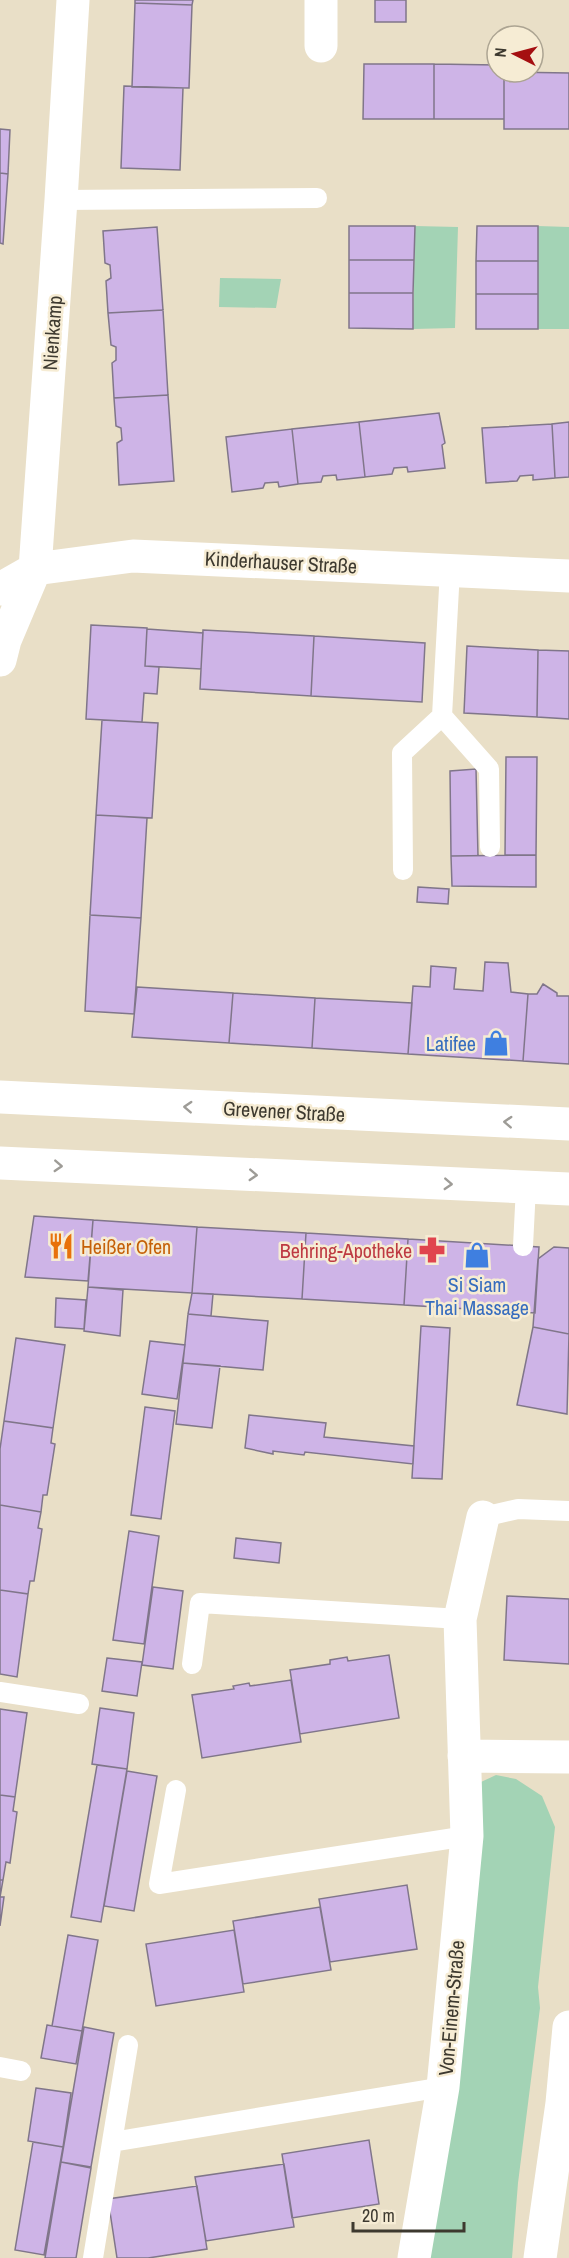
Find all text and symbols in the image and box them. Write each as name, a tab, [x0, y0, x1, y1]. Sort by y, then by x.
north arrow	[485, 24, 545, 84]
text: N	[489, 47, 512, 58]
street label: Nienkamp	[36, 295, 68, 371]
street label: Kinderhauser Straße	[204, 545, 358, 579]
shop icon: Latifee	[481, 1028, 511, 1058]
place label: Latifee	[426, 1030, 476, 1057]
street label: Grevener Straße	[222, 1094, 346, 1128]
one-way arrow	[183, 1100, 192, 1113]
one-way arrow	[504, 1115, 513, 1128]
one-way arrow	[54, 1159, 63, 1172]
one-way arrow	[249, 1168, 258, 1181]
one-way arrow	[444, 1177, 453, 1190]
restaurant icon: Heißer Ofen	[46, 1231, 76, 1261]
place label: Heißer Ofen	[81, 1233, 171, 1260]
pharmacy icon: Behring-Apotheke	[417, 1235, 447, 1265]
place label: Behring-Apotheke	[280, 1237, 412, 1264]
shop icon: Si Siam Thai Massage	[462, 1240, 492, 1270]
place label: Si Siam Thai Massage	[425, 1271, 529, 1321]
street label: Von-Einem-Straße	[432, 1939, 470, 2077]
scale bar	[353, 2195, 464, 2233]
text: 20 m	[362, 2203, 395, 2228]

